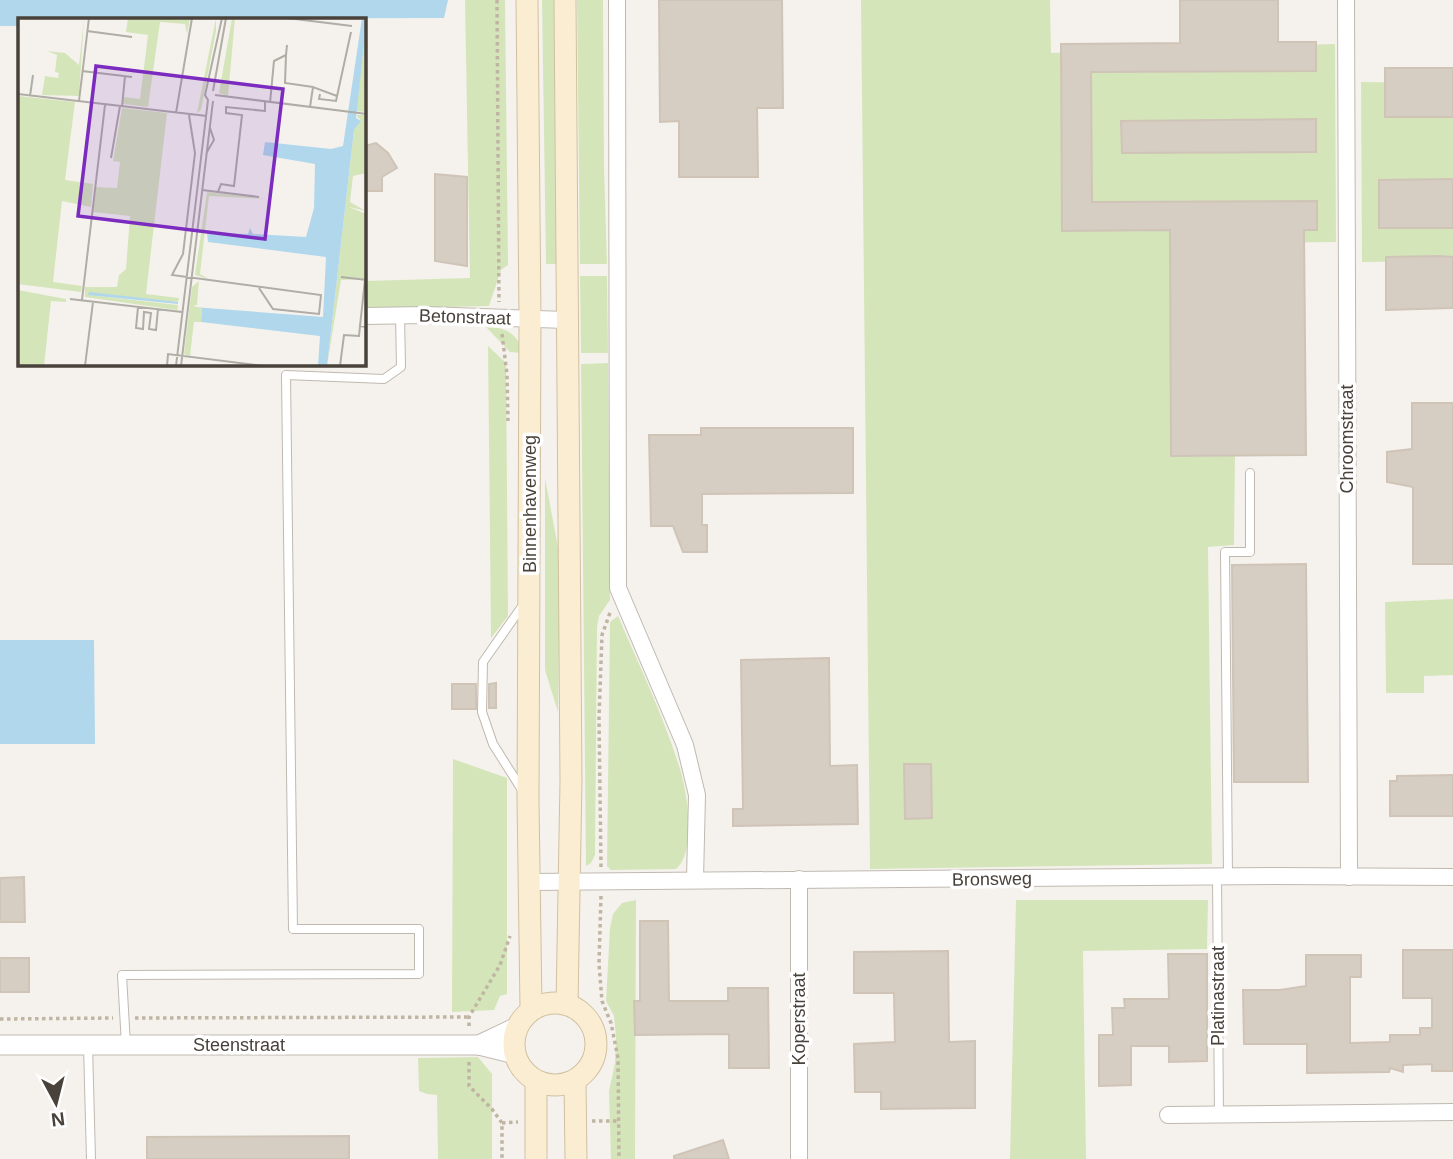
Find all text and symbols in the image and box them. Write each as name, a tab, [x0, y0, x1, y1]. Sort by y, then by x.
inset map	[18, 18, 366, 366]
street label: Betonstraat	[419, 305, 511, 329]
street label: Chroomstraat	[1337, 384, 1357, 494]
street label: Binnenhavenweg	[520, 435, 540, 573]
street label: Bronsweg	[952, 868, 1032, 890]
street label: Platinastraat	[1208, 946, 1228, 1046]
street label: Koperstraat	[789, 972, 809, 1066]
street label: Steenstraat	[193, 1035, 285, 1055]
north arrow	[21, 1068, 91, 1138]
text: N	[50, 1108, 66, 1131]

